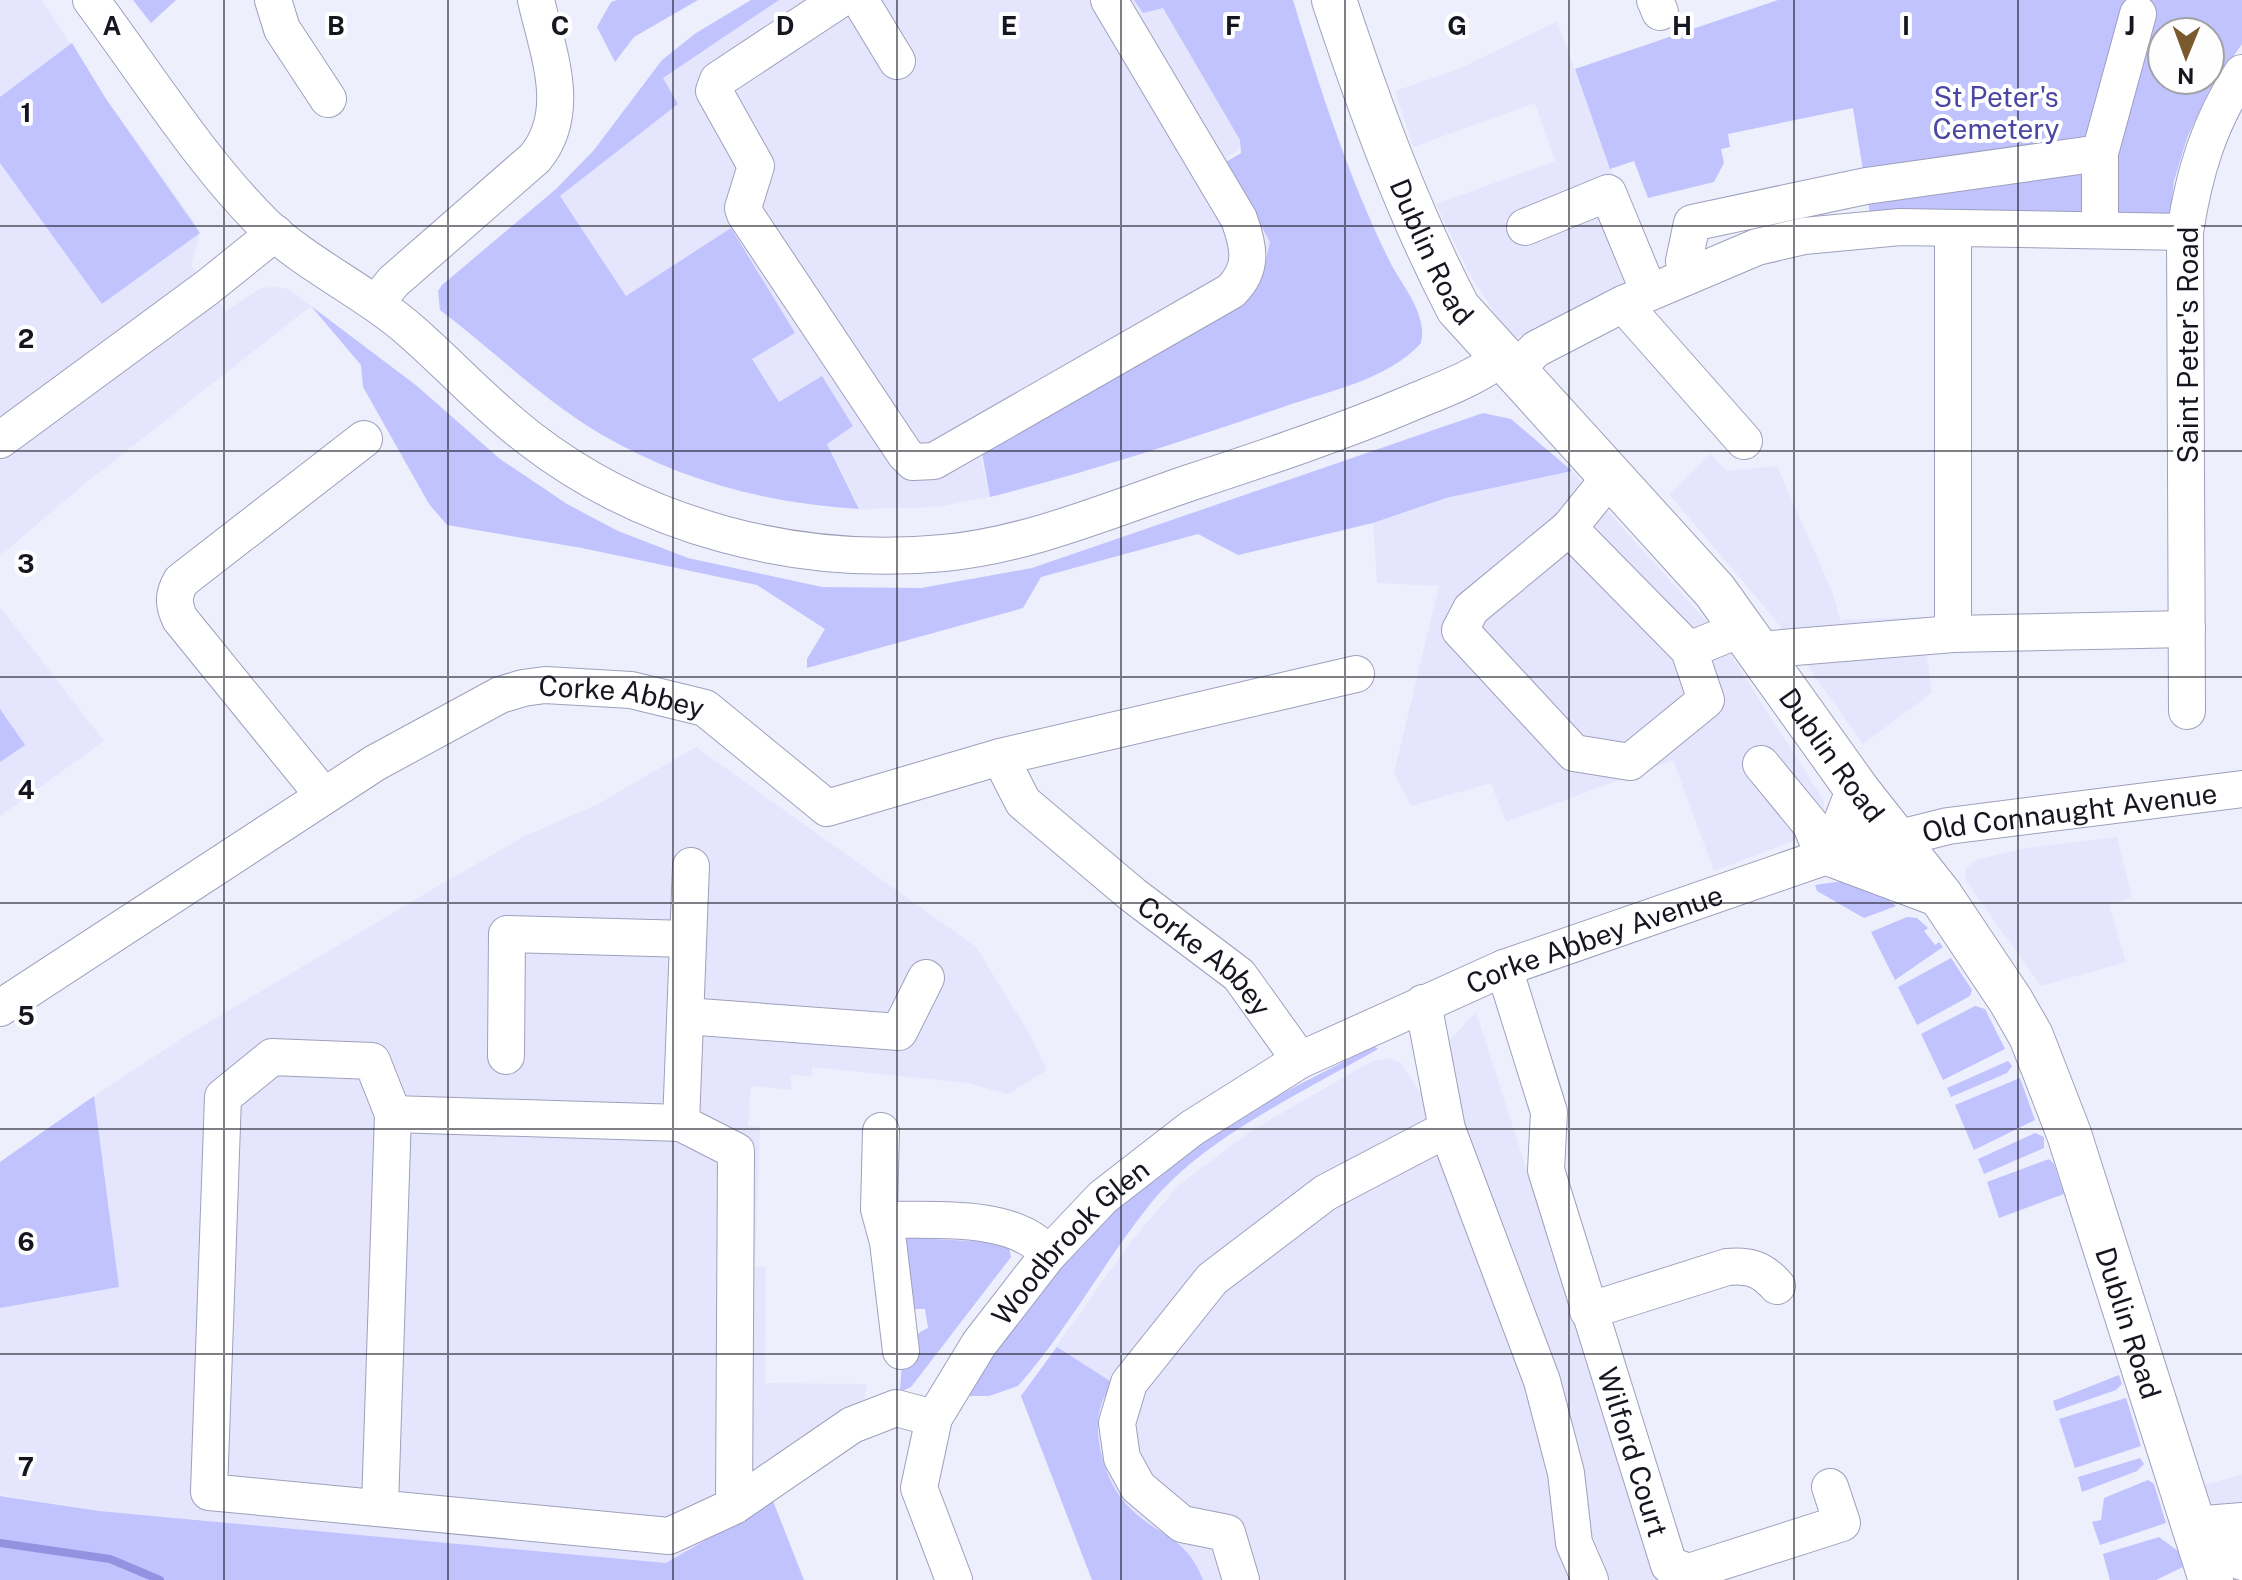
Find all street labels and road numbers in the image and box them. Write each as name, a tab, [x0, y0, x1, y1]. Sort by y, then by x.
street label: Dublin Road	[1384, 174, 1481, 331]
street label: Saint Peter's Road	[2171, 227, 2204, 463]
street label: Corke Abbey	[538, 668, 708, 724]
street label: Dublin Road	[1773, 681, 1892, 828]
street label: Old Connaught Avenue	[1918, 776, 2219, 848]
street label: Corke Abbey Avenue	[1460, 877, 1727, 1000]
street label: Corke Abbey	[1132, 888, 1279, 1022]
street label: Woodbrook Glen	[984, 1152, 1155, 1331]
street label: Dublin Road	[2089, 1243, 2169, 1403]
street label: Wilford Court	[1592, 1363, 1676, 1540]

